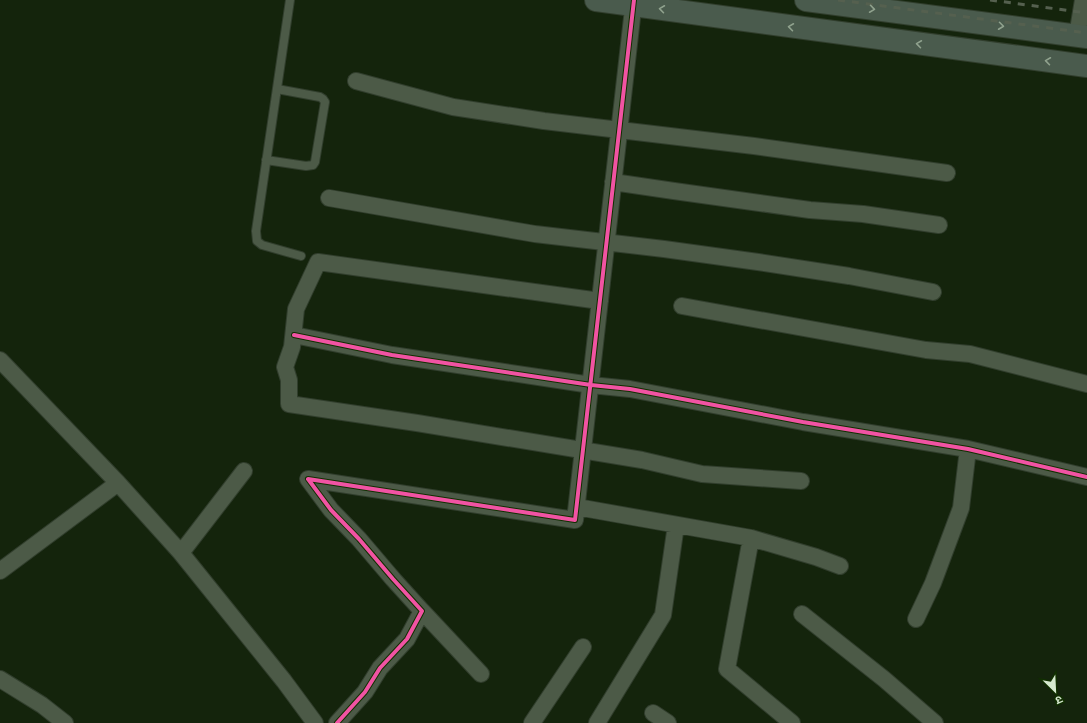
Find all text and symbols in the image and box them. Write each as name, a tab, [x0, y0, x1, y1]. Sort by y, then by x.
one-way arrow	[869, 4, 875, 13]
one-way arrow	[659, 5, 665, 14]
one-way arrow	[998, 21, 1004, 30]
one-way arrow	[788, 22, 794, 31]
one-way arrow	[916, 40, 923, 49]
one-way arrow	[1045, 57, 1051, 66]
north arrow	[1035, 671, 1075, 711]
text: उ	[1053, 693, 1065, 708]

